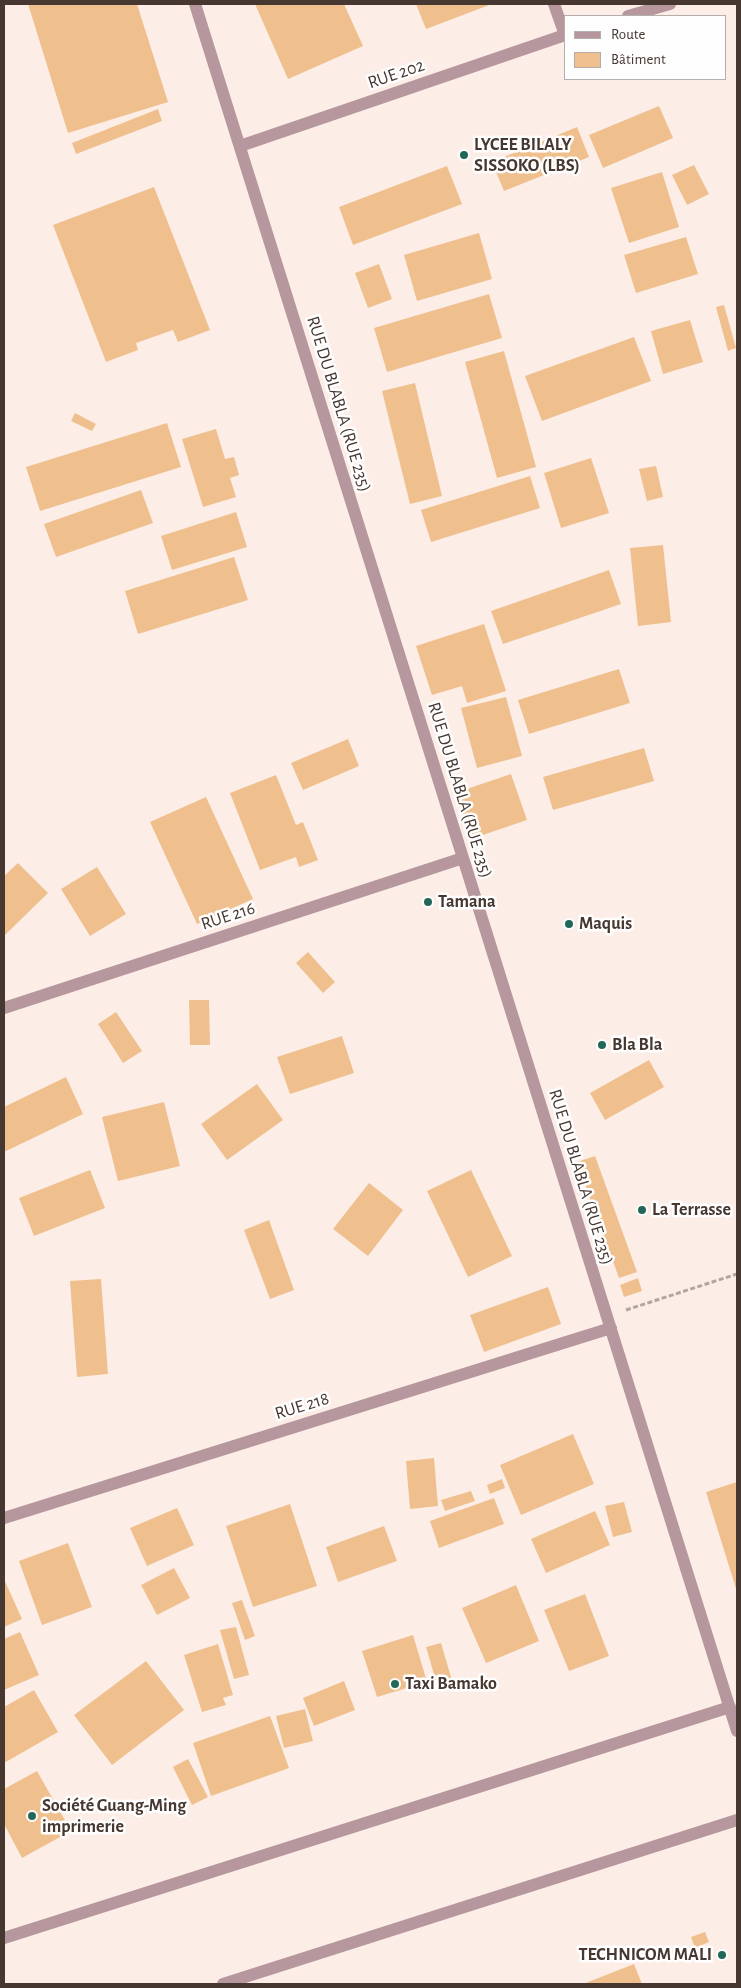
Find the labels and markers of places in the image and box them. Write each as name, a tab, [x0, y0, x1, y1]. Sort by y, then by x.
place label: LYCEE BILALY SISSOKO (LBS)	[474, 134, 580, 176]
marker: LYCEE BILALY SISSOKO (LBS)	[458, 149, 470, 161]
place label: Tamana	[438, 891, 496, 913]
marker: Tamana	[422, 896, 434, 908]
place label: Maquis	[579, 913, 632, 935]
marker: Maquis	[563, 918, 575, 930]
place label: Bla Bla	[612, 1034, 662, 1056]
marker: Bla Bla	[596, 1039, 608, 1051]
place label: La Terrasse	[652, 1199, 731, 1221]
marker: La Terrasse	[636, 1204, 648, 1216]
place label: Taxi Bamako	[405, 1673, 497, 1695]
marker: Taxi Bamako	[389, 1678, 401, 1690]
place label: Société Guang-Ming imprimerie	[42, 1795, 186, 1838]
marker: Société Guang-Ming imprimerie	[26, 1810, 38, 1822]
place label: TECHNICOM MALI	[578, 1944, 712, 1966]
marker: TECHNICOM MALI	[716, 1949, 728, 1961]

